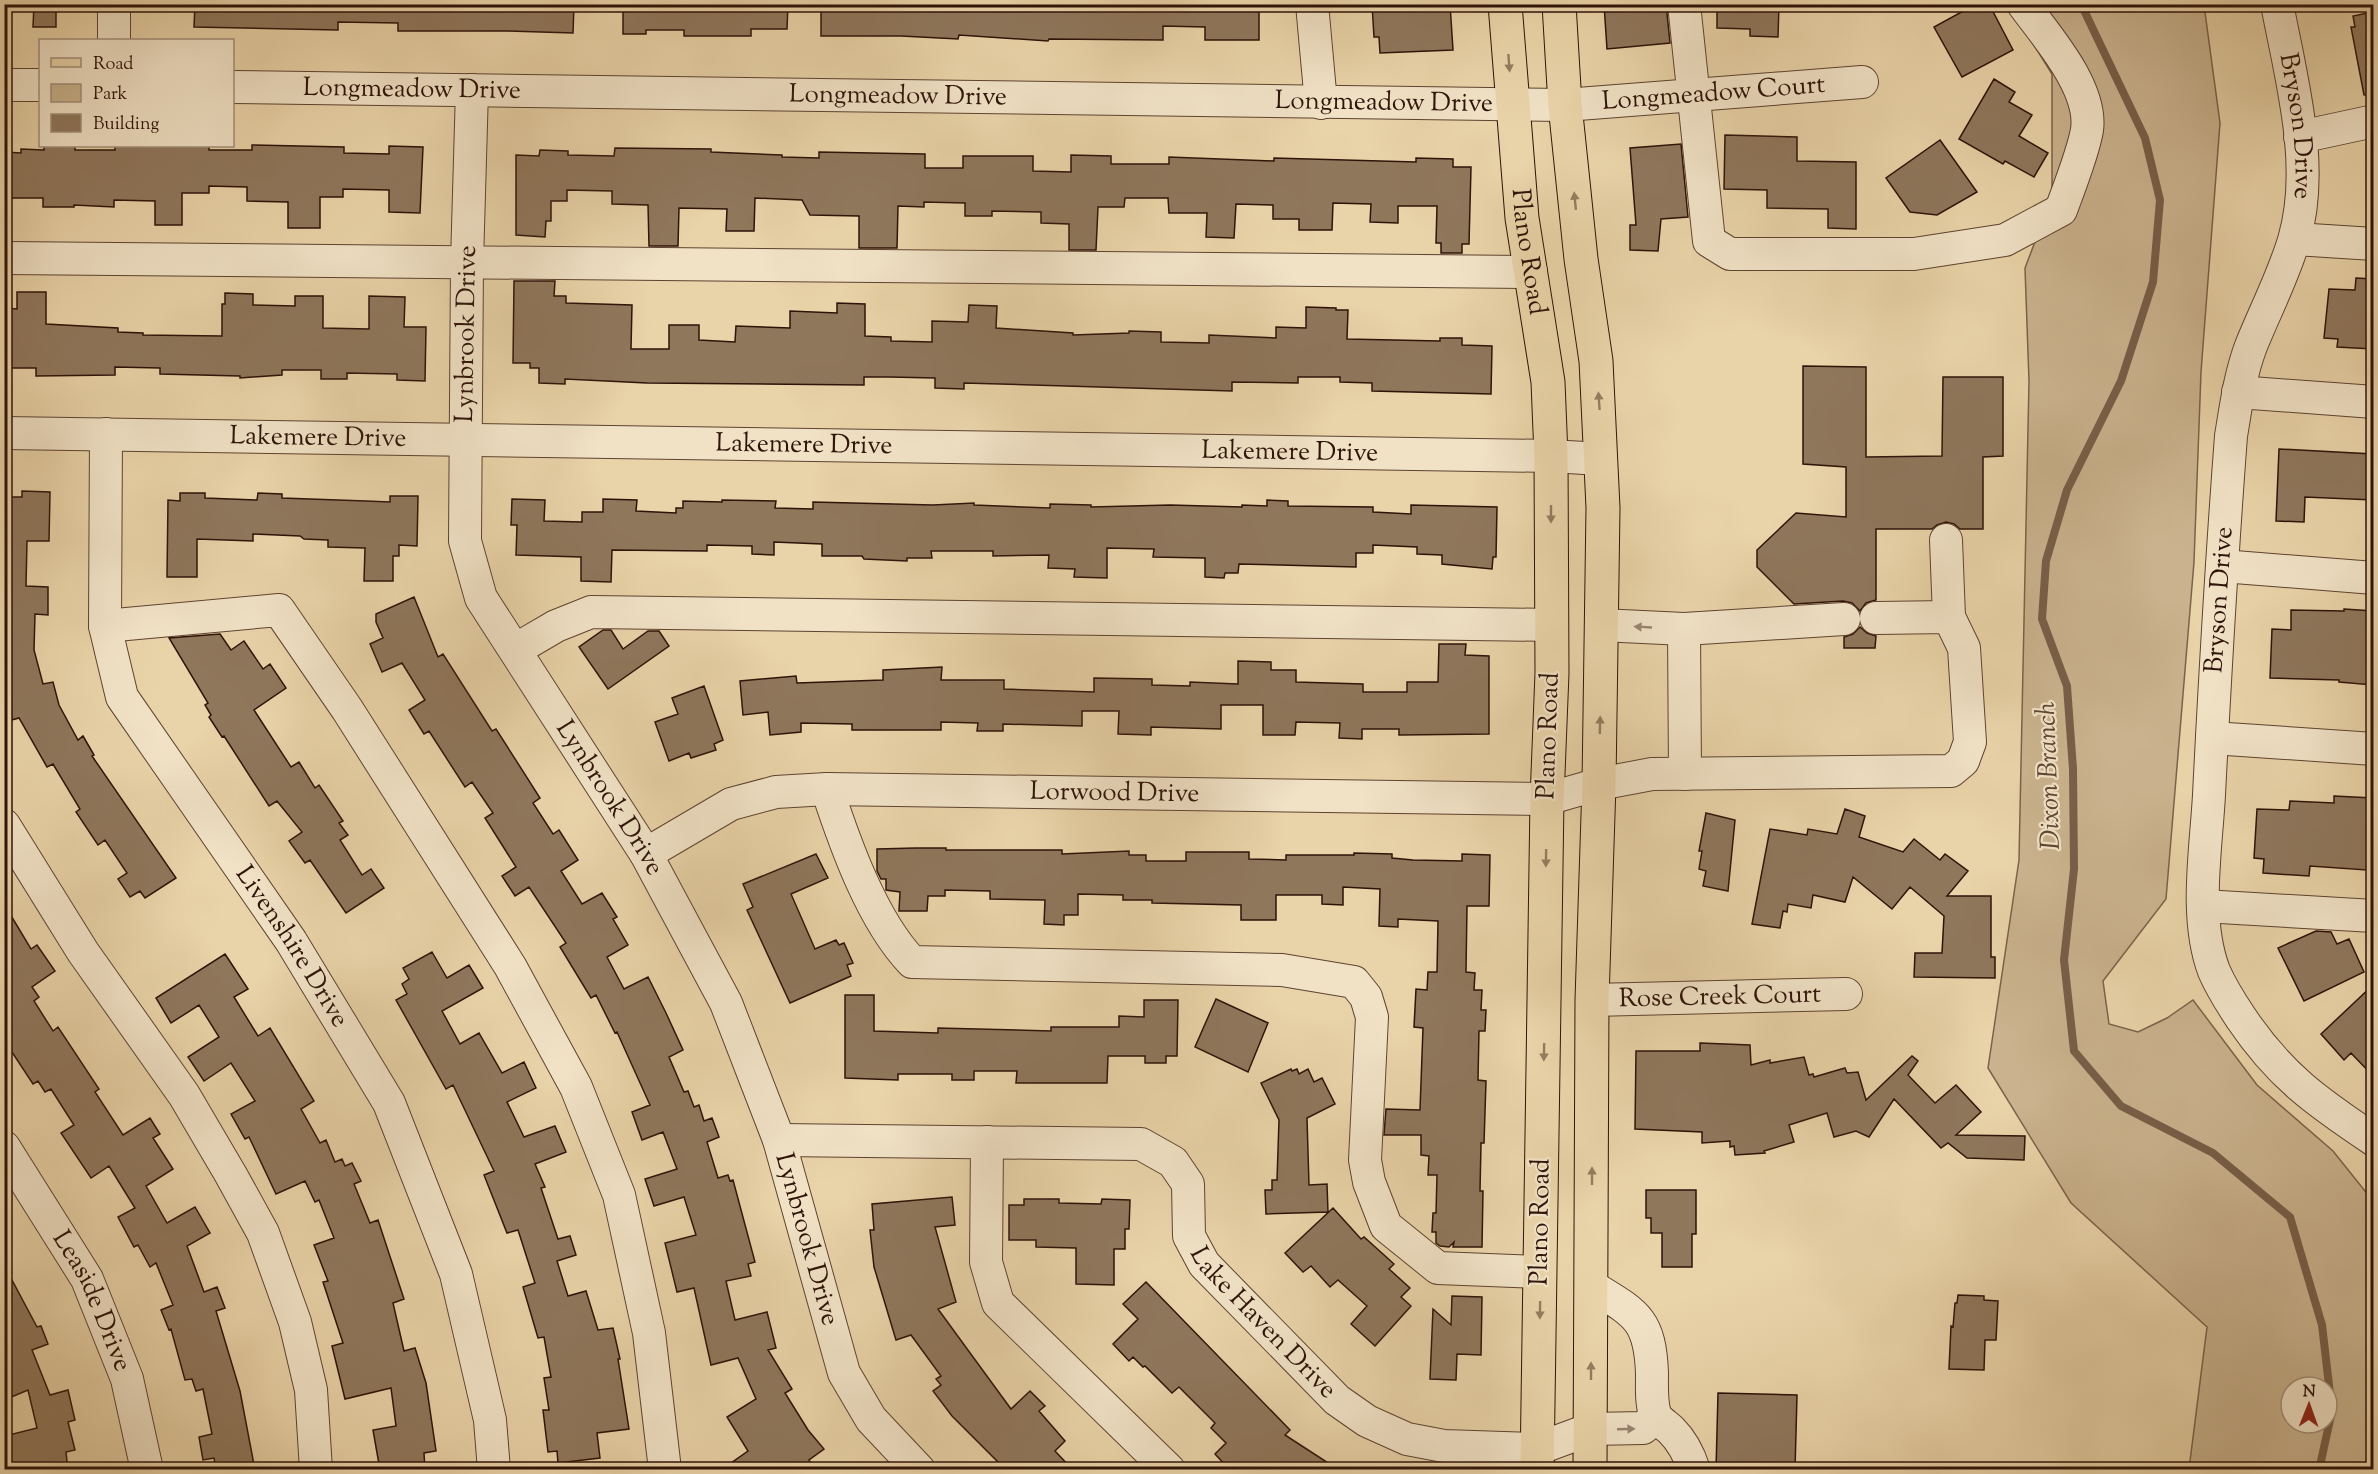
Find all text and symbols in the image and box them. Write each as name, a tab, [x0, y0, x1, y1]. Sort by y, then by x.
legend	[39, 39, 234, 147]
street label: Bryson Drive	[2269, 50, 2321, 201]
text: Road	[93, 52, 133, 78]
one-way arrow	[1504, 53, 1514, 72]
street label: Longmeadow Court	[1600, 66, 1827, 121]
street label: Longmeadow Drive	[303, 69, 521, 109]
street label: Longmeadow Drive	[789, 76, 1007, 116]
text: Park	[93, 82, 128, 108]
street label: Longmeadow Drive	[1275, 83, 1493, 123]
text: Building	[93, 112, 159, 138]
street label: Plano Road	[1501, 187, 1556, 318]
one-way arrow	[1570, 191, 1580, 210]
street label: Lynbrook Drive	[447, 245, 487, 423]
one-way arrow	[1594, 391, 1603, 410]
street label: Lakemere Drive	[229, 418, 407, 457]
street label: Lakemere Drive	[715, 425, 893, 465]
street label: Lakemere Drive	[1201, 432, 1379, 472]
one-way arrow	[1546, 505, 1556, 524]
street label: Bryson Drive	[2196, 525, 2244, 675]
one-way arrow	[1633, 622, 1652, 631]
street label: Plano Road	[1528, 671, 1570, 800]
water label: Dixon Branch	[2028, 701, 2072, 851]
street label: Lynbrook Drive	[546, 713, 673, 882]
one-way arrow	[1595, 716, 1605, 735]
street label: Lorwood Drive	[1030, 773, 1200, 813]
one-way arrow	[1542, 848, 1551, 867]
street label: Livenshire Drive	[226, 858, 358, 1035]
street label: Rose Creek Court	[1618, 976, 1822, 1018]
one-way arrow	[1539, 1043, 1548, 1062]
street label: Lynbrook Drive	[765, 1149, 848, 1330]
street label: Plano Road	[1521, 1158, 1561, 1286]
one-way arrow	[1587, 1166, 1597, 1185]
street label: Leaside Drive	[43, 1223, 141, 1377]
street label: Lake Haven Drive	[1180, 1240, 1345, 1408]
one-way arrow	[1535, 1301, 1544, 1320]
one-way arrow	[1586, 1361, 1596, 1380]
north arrow	[2279, 1375, 2339, 1435]
text: N	[2303, 1381, 2316, 1404]
one-way arrow	[1616, 1424, 1635, 1434]

